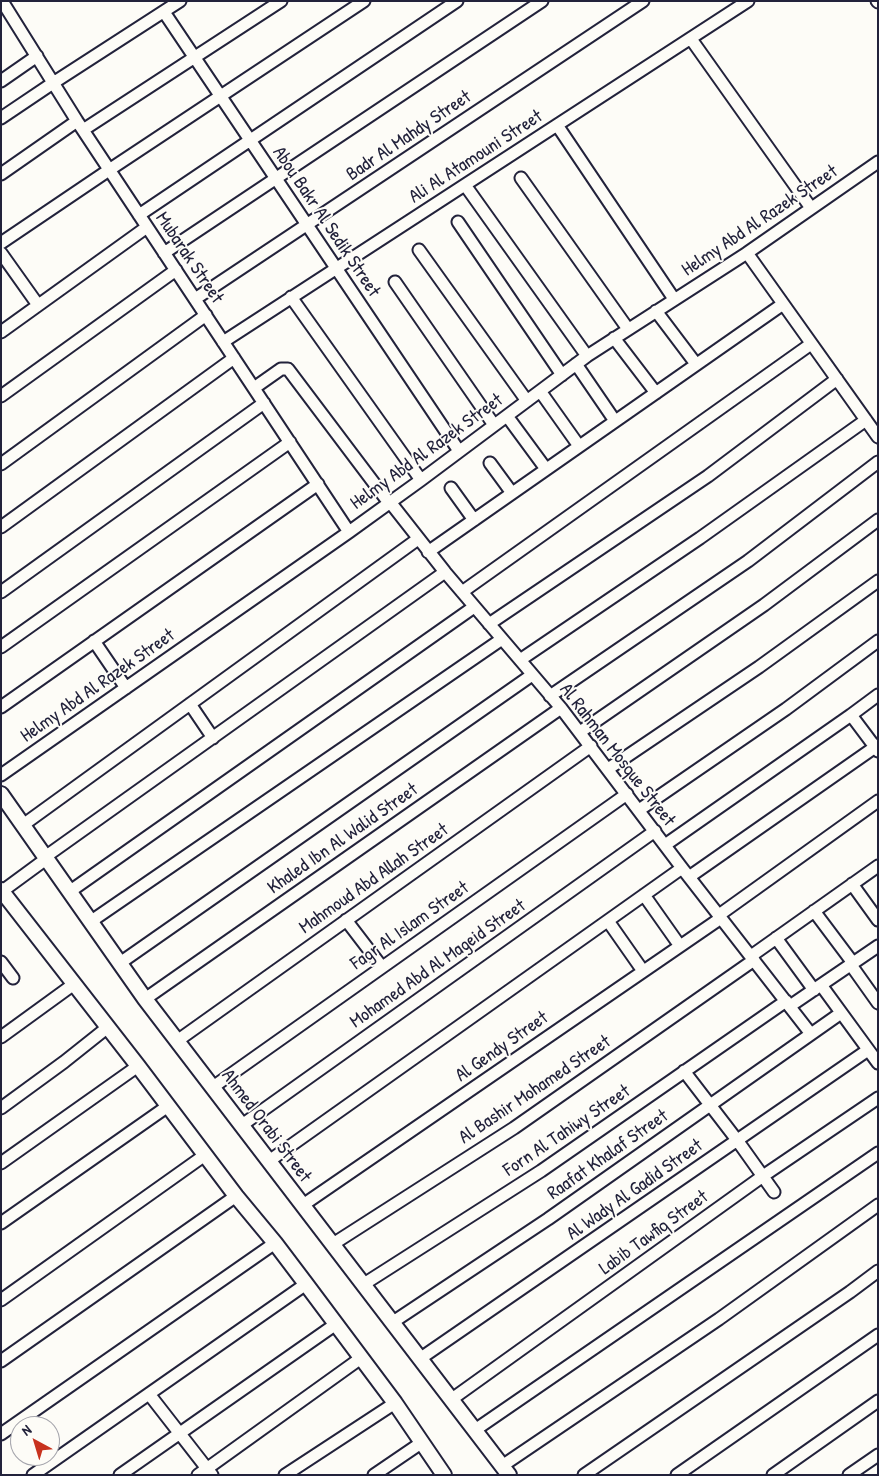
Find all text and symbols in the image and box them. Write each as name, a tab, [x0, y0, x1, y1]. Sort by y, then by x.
street label: Badr Al Mahdy Street	[342, 86, 476, 186]
street label: Ali Al Atamouni Street	[405, 105, 547, 209]
street label: Abou Bakr Al Sedik Street	[267, 142, 385, 302]
street label: Helmy Abd Al Razek Street	[678, 160, 842, 282]
street label: Mubarak Street	[150, 208, 228, 308]
street label: Helmy Abd Al Razek Street	[346, 389, 508, 515]
street label: Helmy Abd Al Razek Street	[17, 624, 179, 748]
street label: Al Rahman Mosque Street	[554, 679, 680, 831]
street label: Khaled Ibn Al Walid Street	[263, 779, 423, 899]
street label: Mahmoud Abd Allah Street	[295, 819, 453, 939]
street label: Fagr Al Islam Street	[346, 877, 474, 975]
street label: Mohamed Abd Al Mageid Street	[346, 895, 530, 1033]
street label: Al Gendy Street	[451, 1007, 553, 1087]
street label: Al Bashir Mohamed Street	[455, 1031, 615, 1149]
street label: Ahmed Orabi Street	[216, 1065, 316, 1187]
street label: Forn Al Tahiwy Street	[499, 1080, 635, 1182]
street label: Raafat Khalaf Street	[543, 1105, 673, 1205]
street label: Al Wady Al Gadid Street	[563, 1135, 707, 1245]
street label: Labib Tawfiq Street	[595, 1186, 713, 1280]
north arrow	[10, 1416, 60, 1466]
text: N	[17, 1420, 35, 1439]

